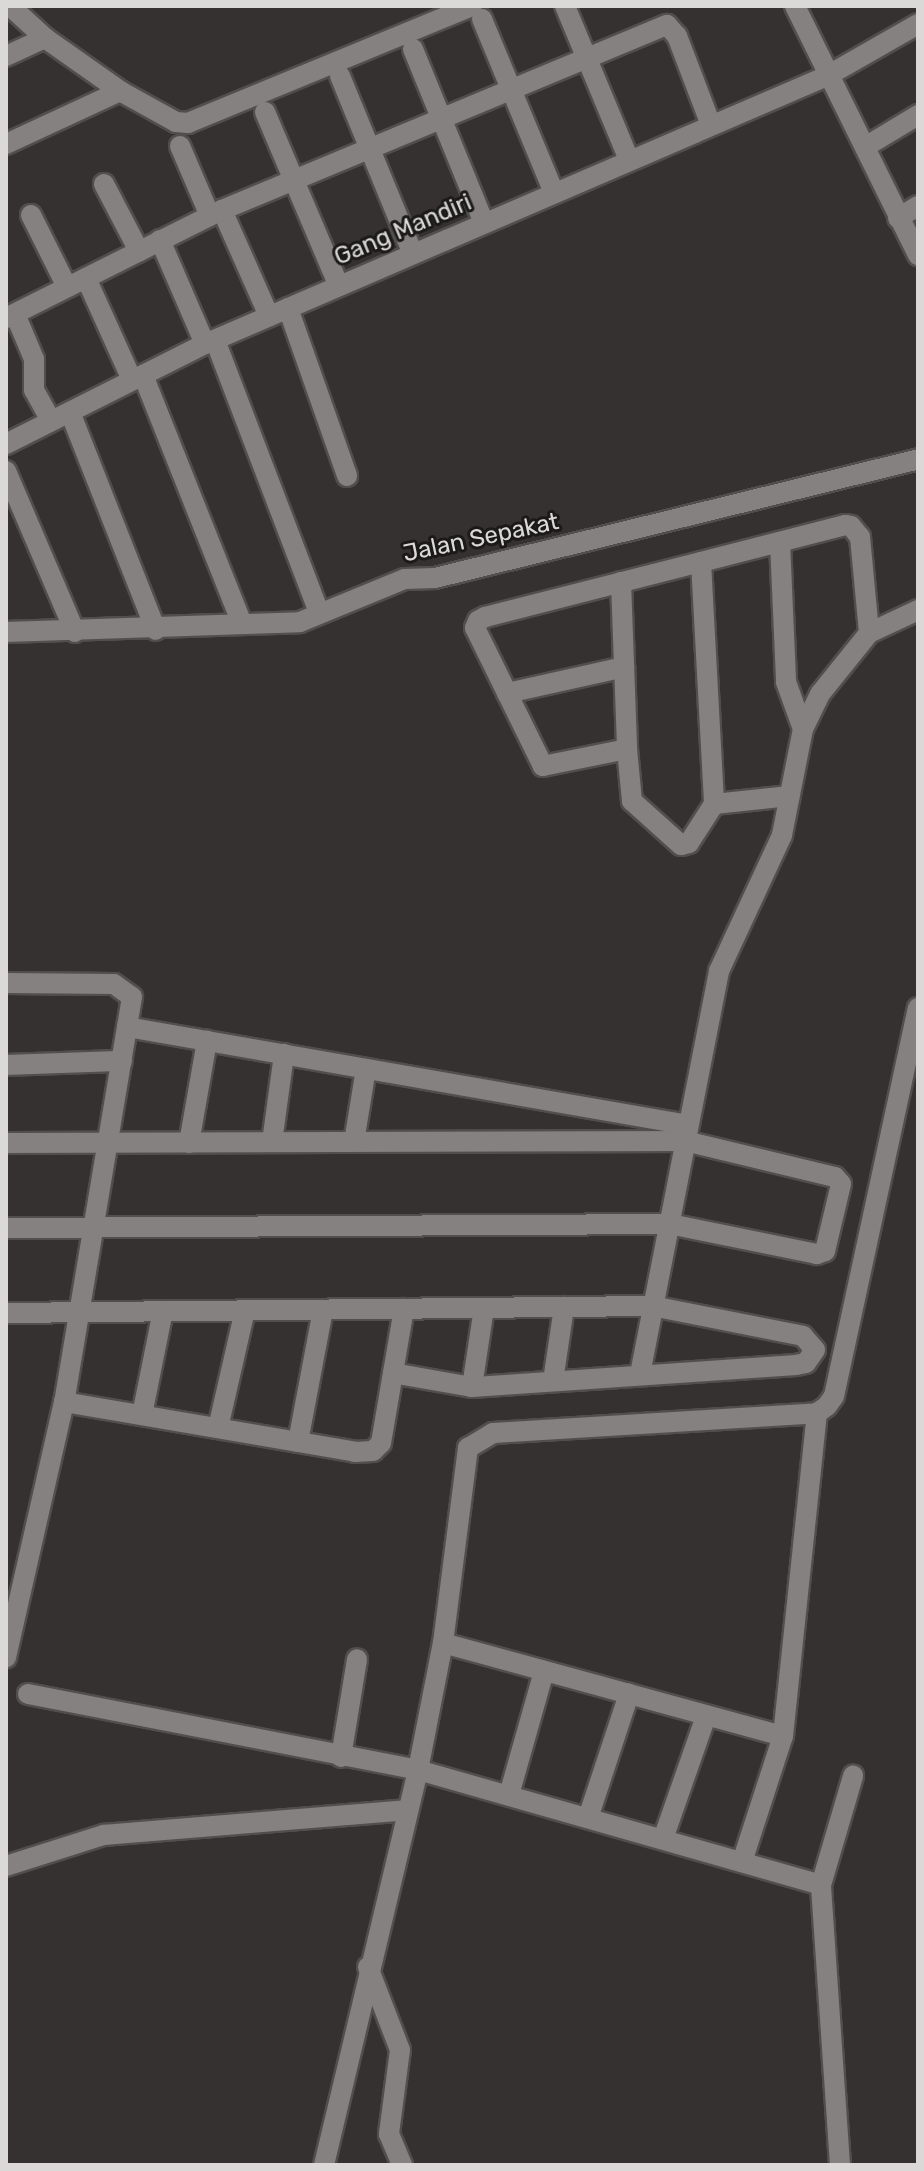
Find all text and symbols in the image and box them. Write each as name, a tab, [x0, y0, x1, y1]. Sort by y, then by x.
street label: Gang Mandiri	[330, 188, 476, 272]
street label: Jalan Sepakat	[401, 507, 561, 569]

